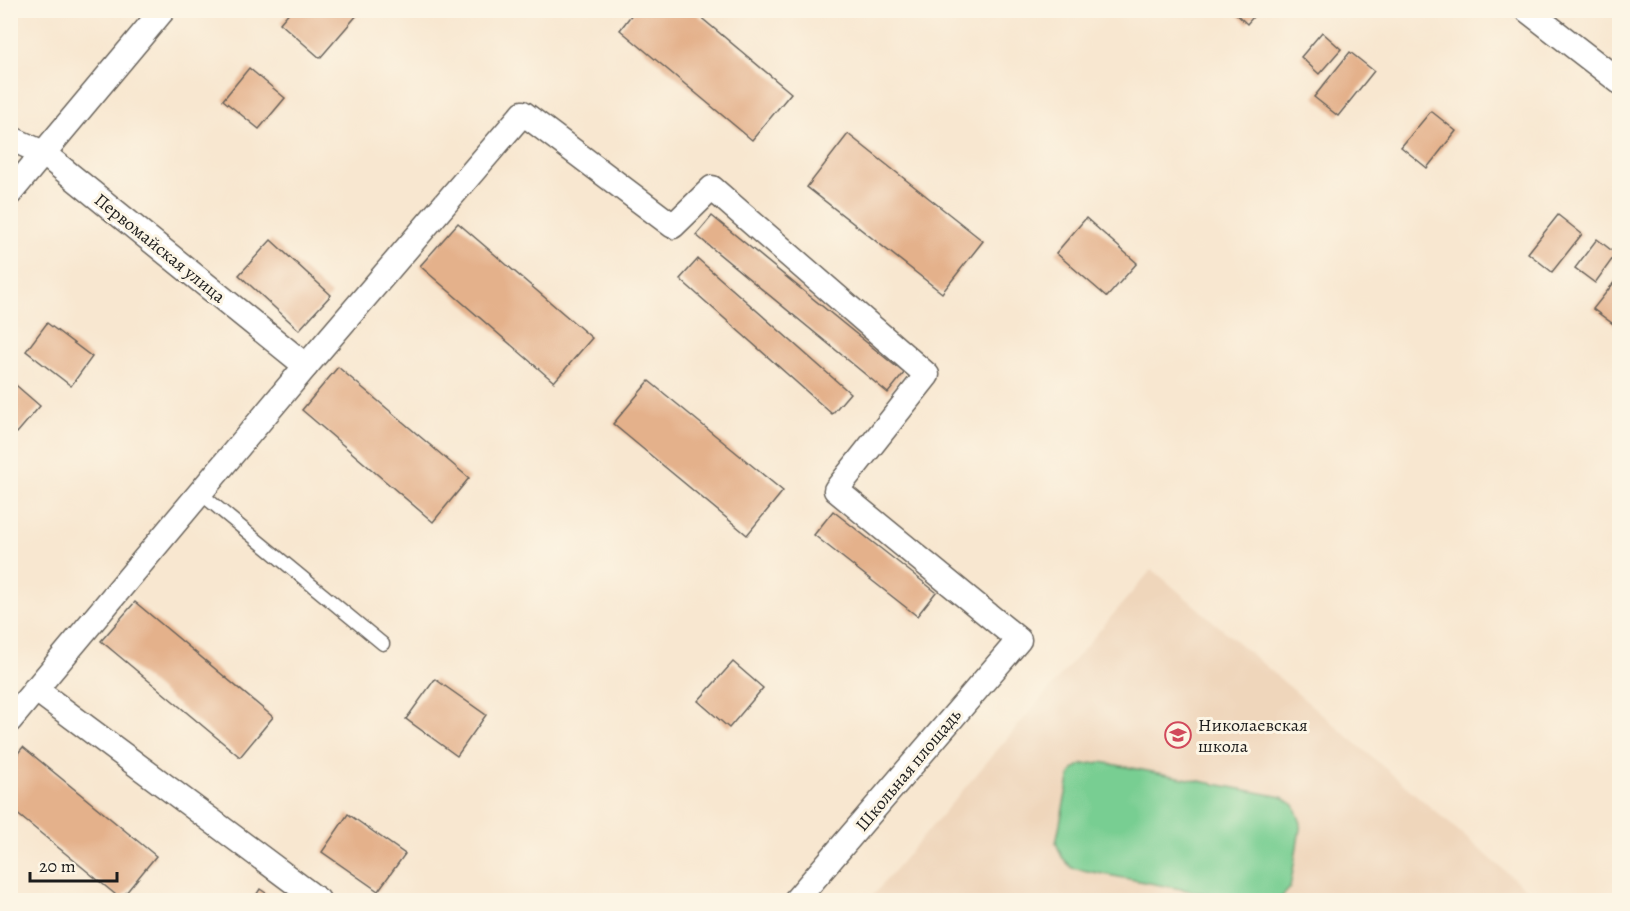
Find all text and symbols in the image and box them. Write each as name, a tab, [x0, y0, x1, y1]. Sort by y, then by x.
street label: Первомайская улица	[90, 188, 231, 309]
street label: Школьная площадь	[850, 704, 966, 836]
place label: Николаевская школа	[1198, 713, 1308, 758]
school or university icon: Николаевская школа	[1163, 720, 1193, 750]
scale bar	[30, 845, 117, 883]
text: 20 m	[39, 854, 76, 878]

